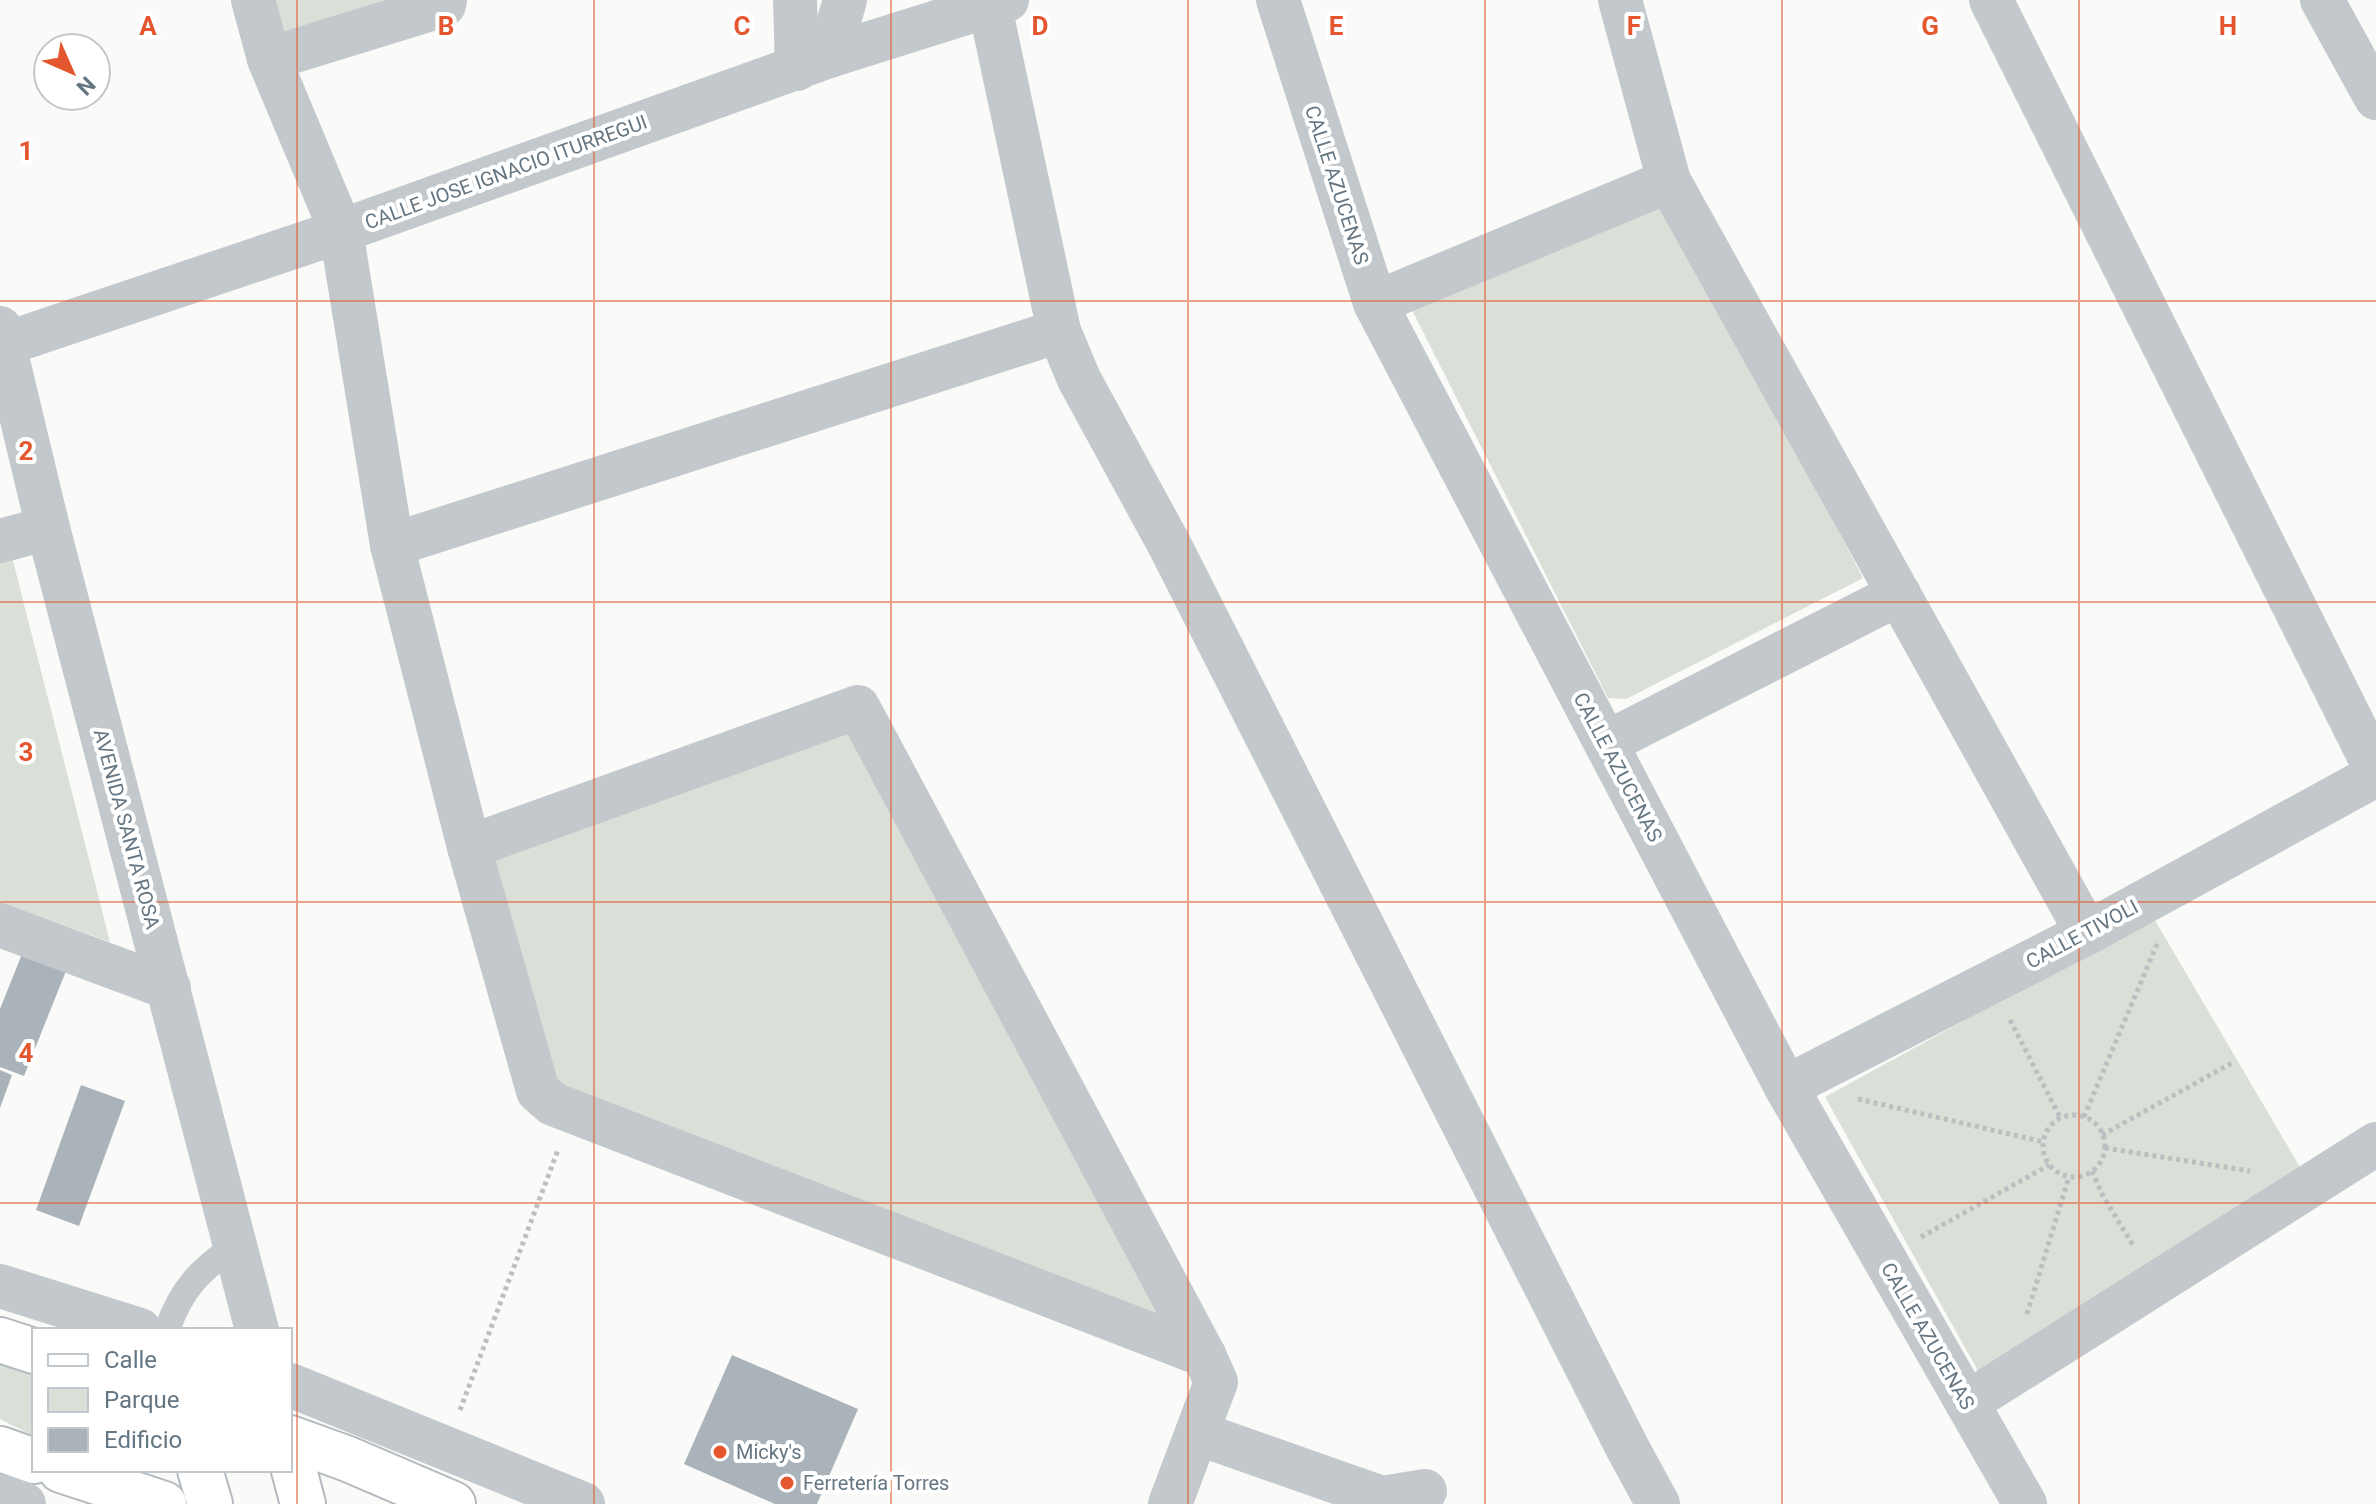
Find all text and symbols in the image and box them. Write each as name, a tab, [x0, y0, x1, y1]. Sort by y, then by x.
text: A	[139, 11, 157, 41]
text: B	[438, 11, 454, 41]
text: C	[733, 11, 751, 41]
text: D	[1032, 11, 1048, 41]
text: E	[1329, 11, 1344, 41]
text: F	[1627, 11, 1641, 41]
text: G	[1921, 11, 1939, 41]
text: H	[2219, 11, 2237, 41]
north arrow	[32, 32, 112, 112]
text: N	[71, 71, 100, 100]
street label: CALLE AZUCENAS	[1300, 103, 1374, 268]
street label: CALLE JOSE IGNACIO ITURREGUI	[362, 110, 650, 234]
text: 1	[19, 136, 33, 166]
text: 2	[19, 436, 33, 466]
street label: CALLE AZUCENAS	[1569, 688, 1668, 846]
street label: AVENIDA SANTA ROSA	[89, 726, 165, 932]
text: 3	[19, 737, 33, 767]
street label: CALLE TIVOLI	[2022, 894, 2142, 974]
text: 4	[19, 1038, 34, 1068]
street label: CALLE AZUCENAS	[1876, 1258, 1980, 1414]
legend	[32, 1328, 292, 1472]
text: Calle	[104, 1346, 157, 1374]
text: Parque	[104, 1386, 180, 1414]
text: Edificio	[104, 1426, 182, 1454]
place label: Micky's	[736, 1440, 802, 1464]
marker: Micky's	[711, 1443, 729, 1461]
place label: Ferretería Torres	[803, 1471, 949, 1495]
marker: Ferretería Torres	[778, 1474, 796, 1492]

